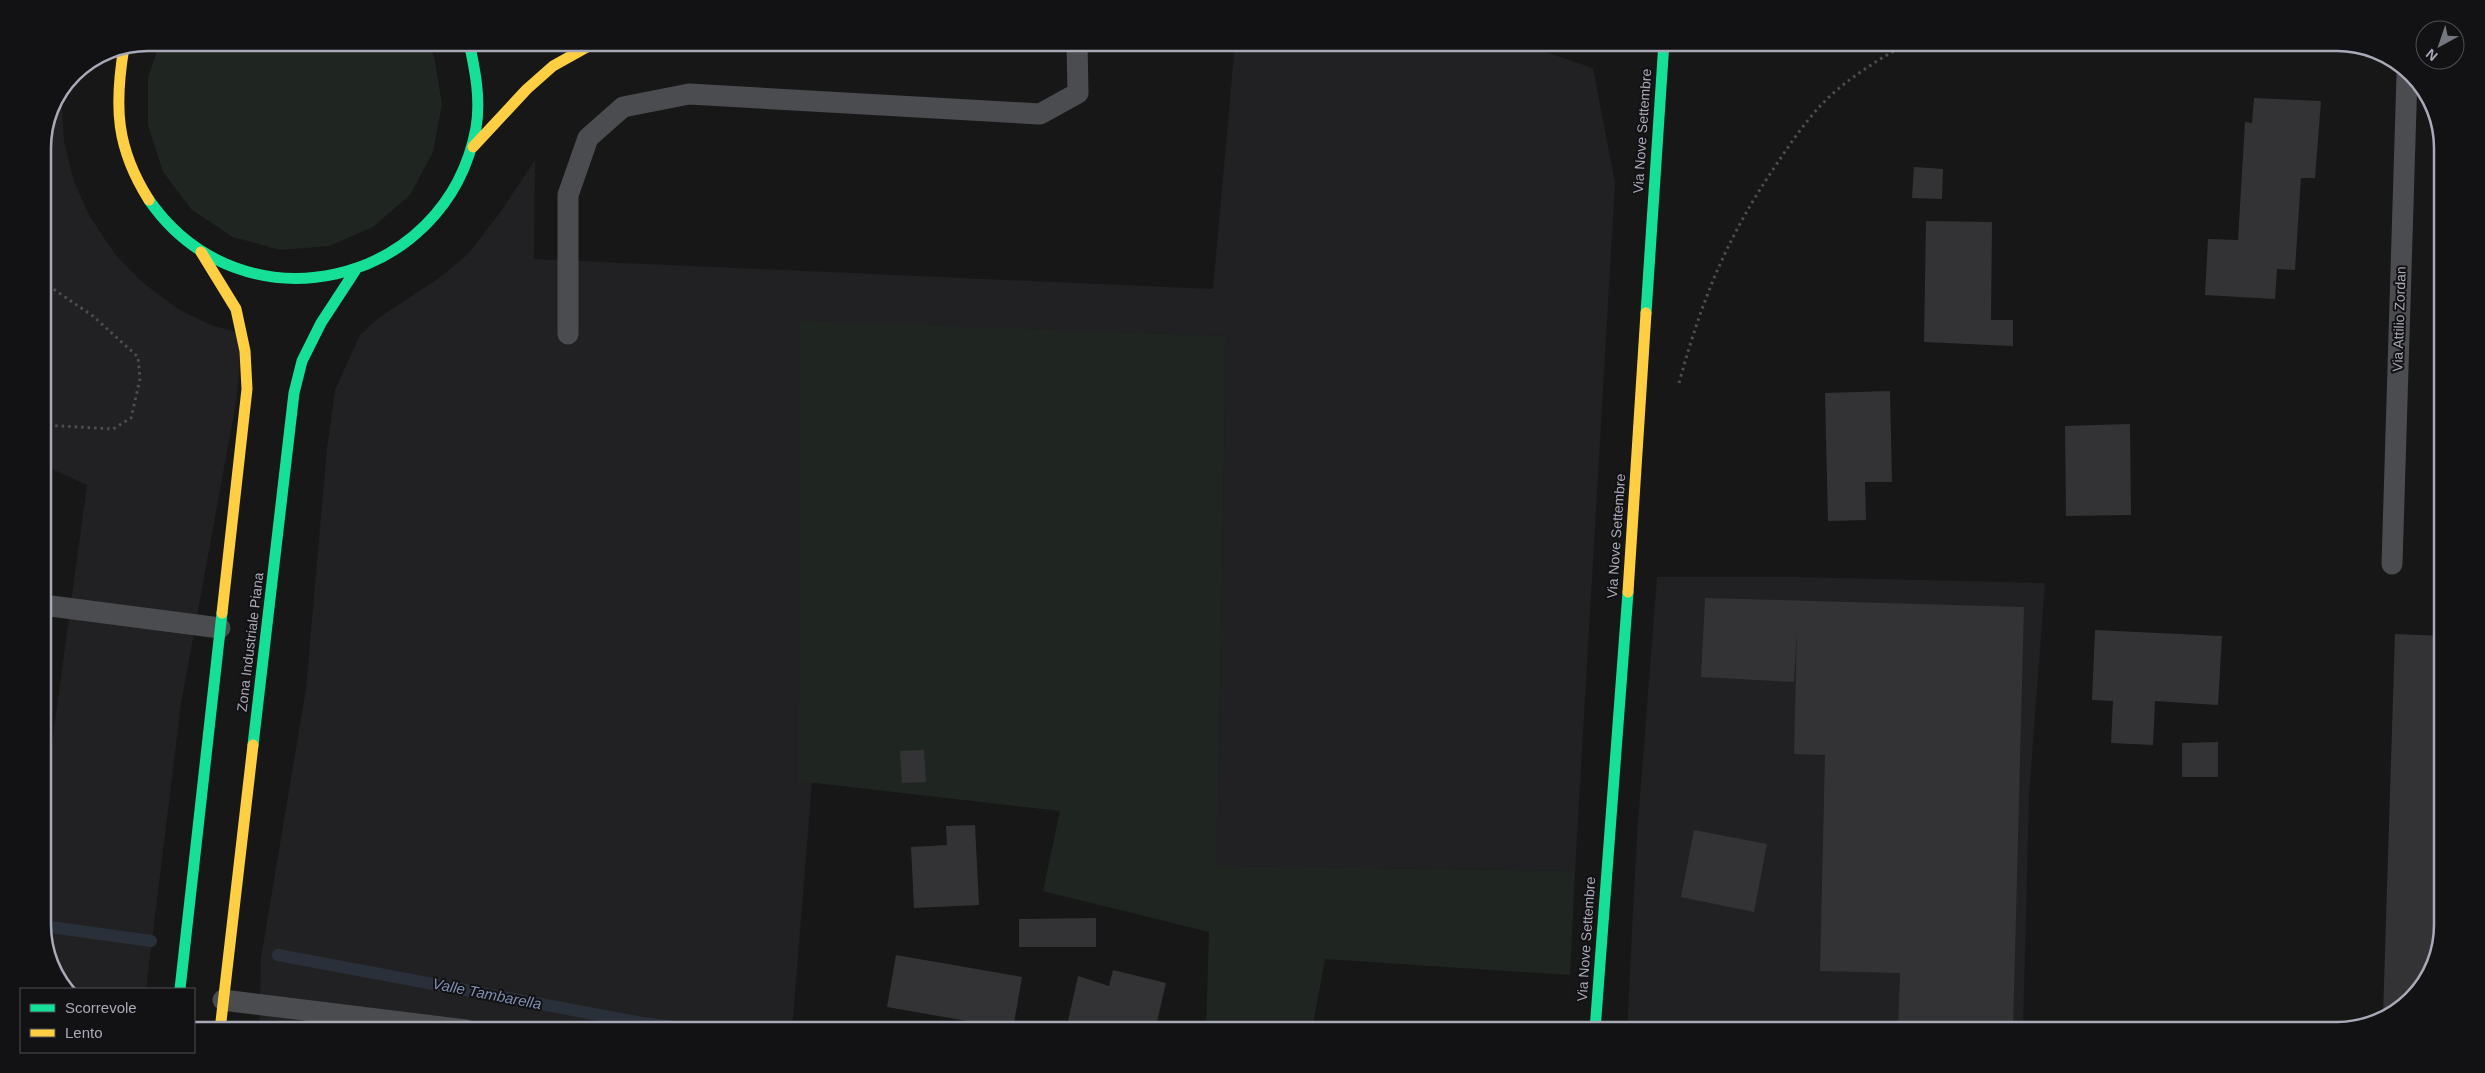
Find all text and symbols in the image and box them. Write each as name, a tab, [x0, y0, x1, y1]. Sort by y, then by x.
north arrow	[2415, 20, 2465, 70]
text: N	[2423, 46, 2441, 64]
street label: Via Nove Settembre	[1630, 68, 1654, 194]
street label: Via Attilio Zordan	[2389, 266, 2409, 372]
street label: Via Nove Settembre	[1604, 473, 1628, 599]
street label: Zona Industriale Piana	[234, 571, 267, 712]
street label: Via Nove Settembre	[1574, 876, 1598, 1002]
water label: Valle Tambarella	[431, 975, 543, 1012]
legend	[20, 988, 195, 1053]
text: Scorrevole	[65, 999, 137, 1016]
text: Lento	[65, 1024, 103, 1041]

